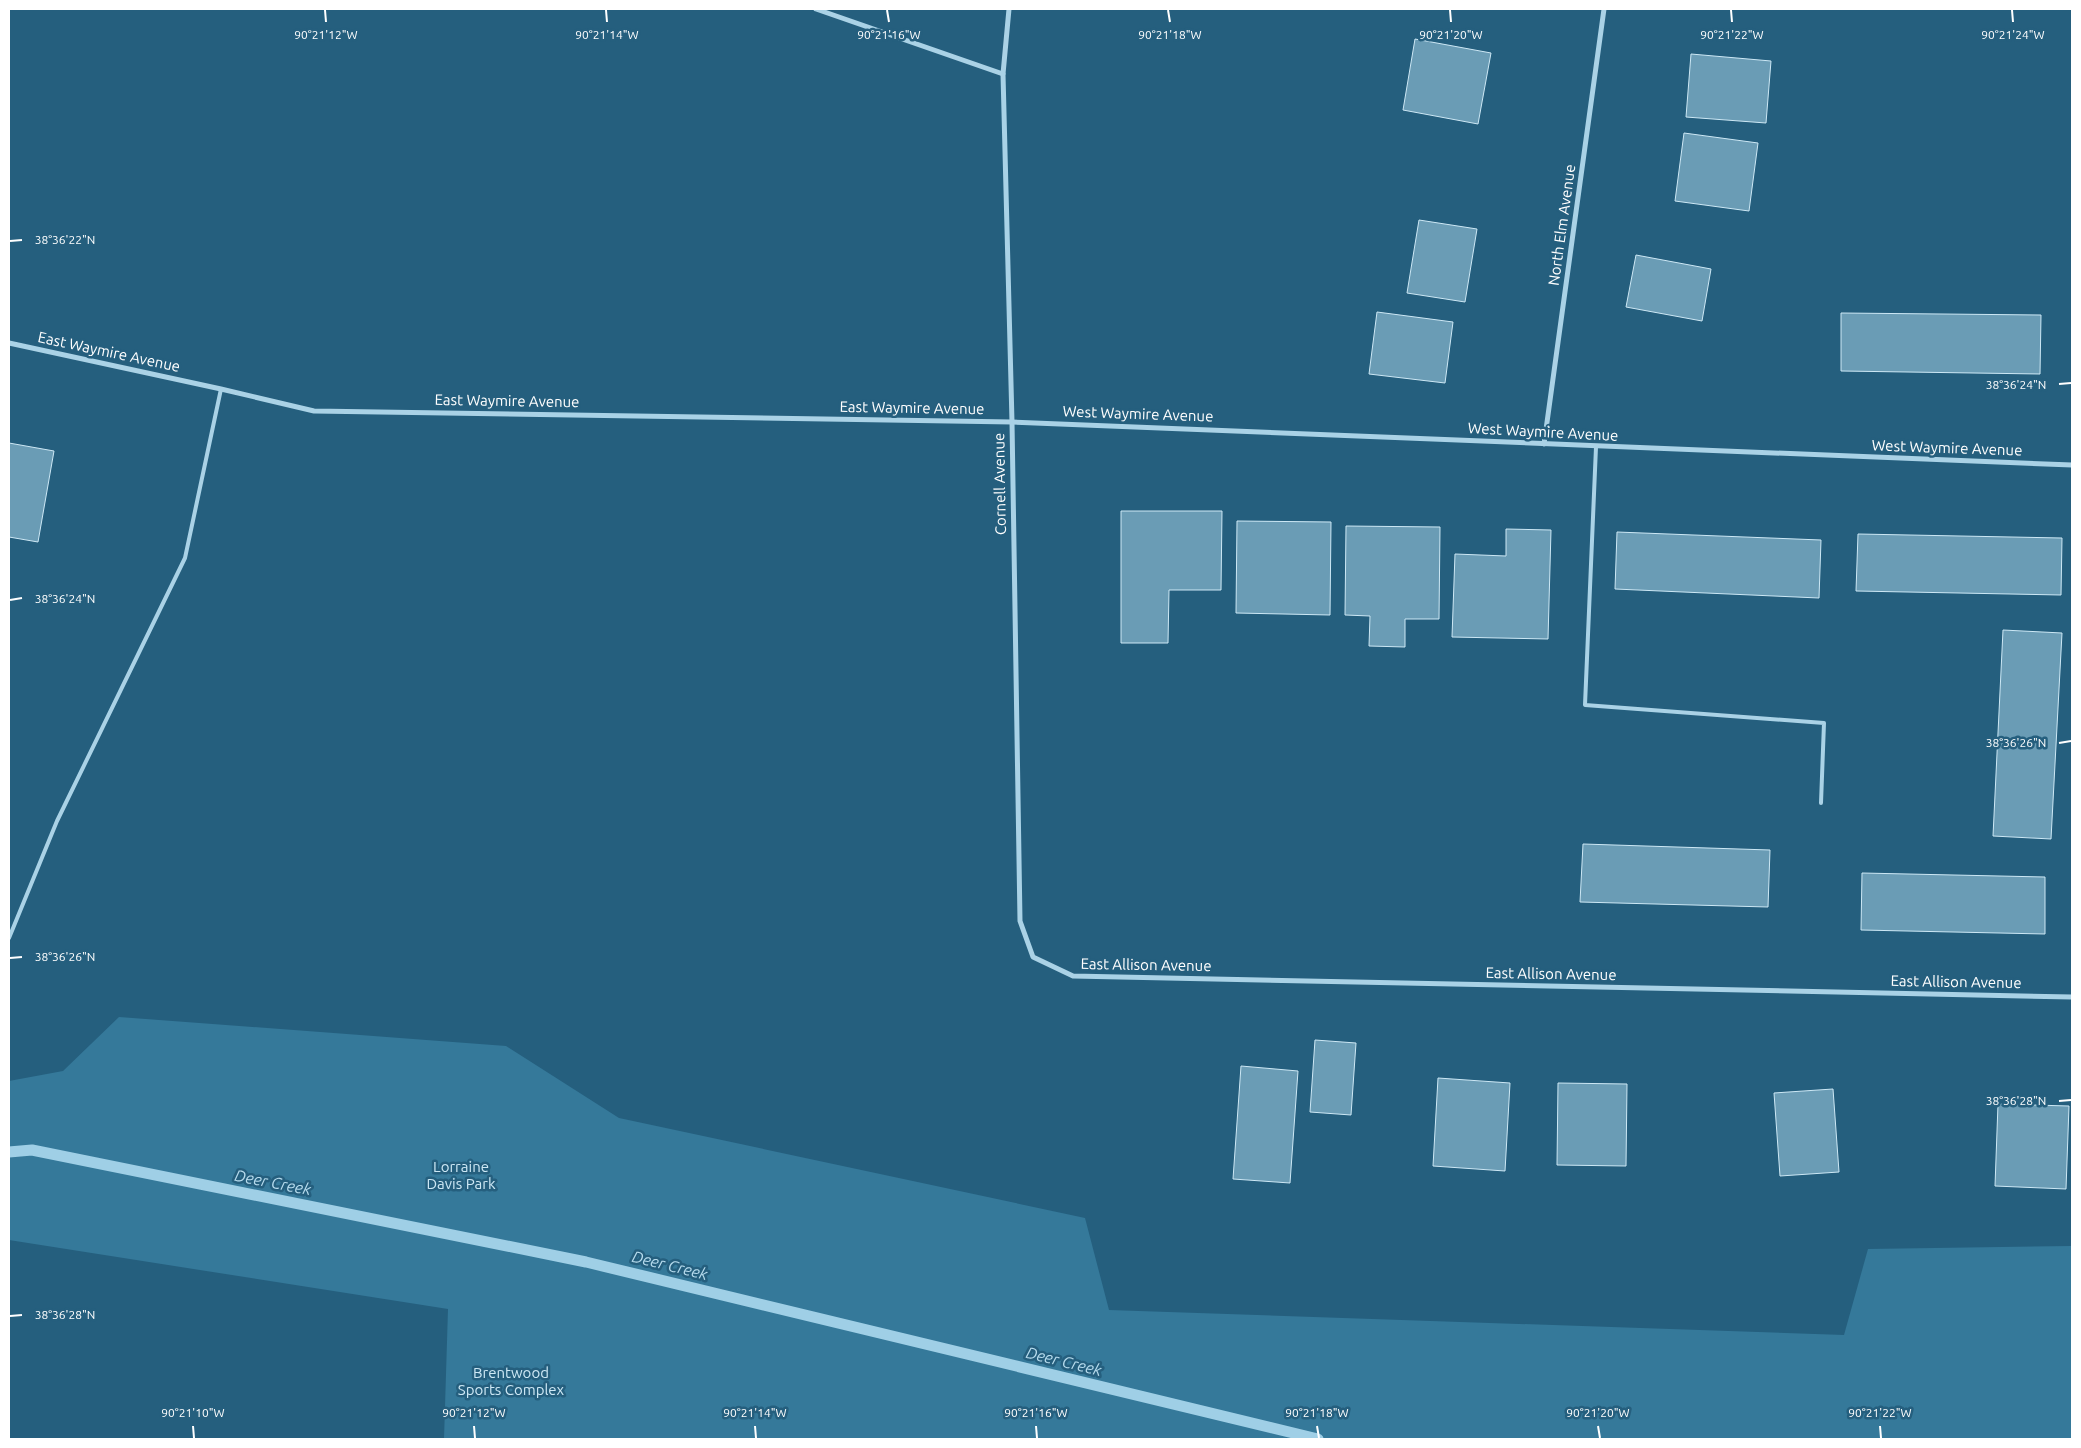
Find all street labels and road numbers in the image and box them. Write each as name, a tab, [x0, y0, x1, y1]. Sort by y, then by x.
street label: North Elm Avenue	[1545, 163, 1578, 287]
street label: East Waymire Avenue	[36, 328, 182, 375]
street label: East Waymire Avenue	[434, 391, 580, 410]
street label: East Waymire Avenue	[839, 398, 985, 417]
street label: West Waymire Avenue	[1062, 402, 1214, 425]
street label: West Waymire Avenue	[1467, 419, 1619, 444]
street label: Cornell Avenue	[990, 433, 1009, 535]
street label: West Waymire Avenue	[1871, 436, 2023, 459]
street label: East Allison Avenue	[1080, 955, 1212, 974]
street label: East Allison Avenue	[1485, 964, 1617, 983]
street label: East Allison Avenue	[1890, 972, 2022, 991]

